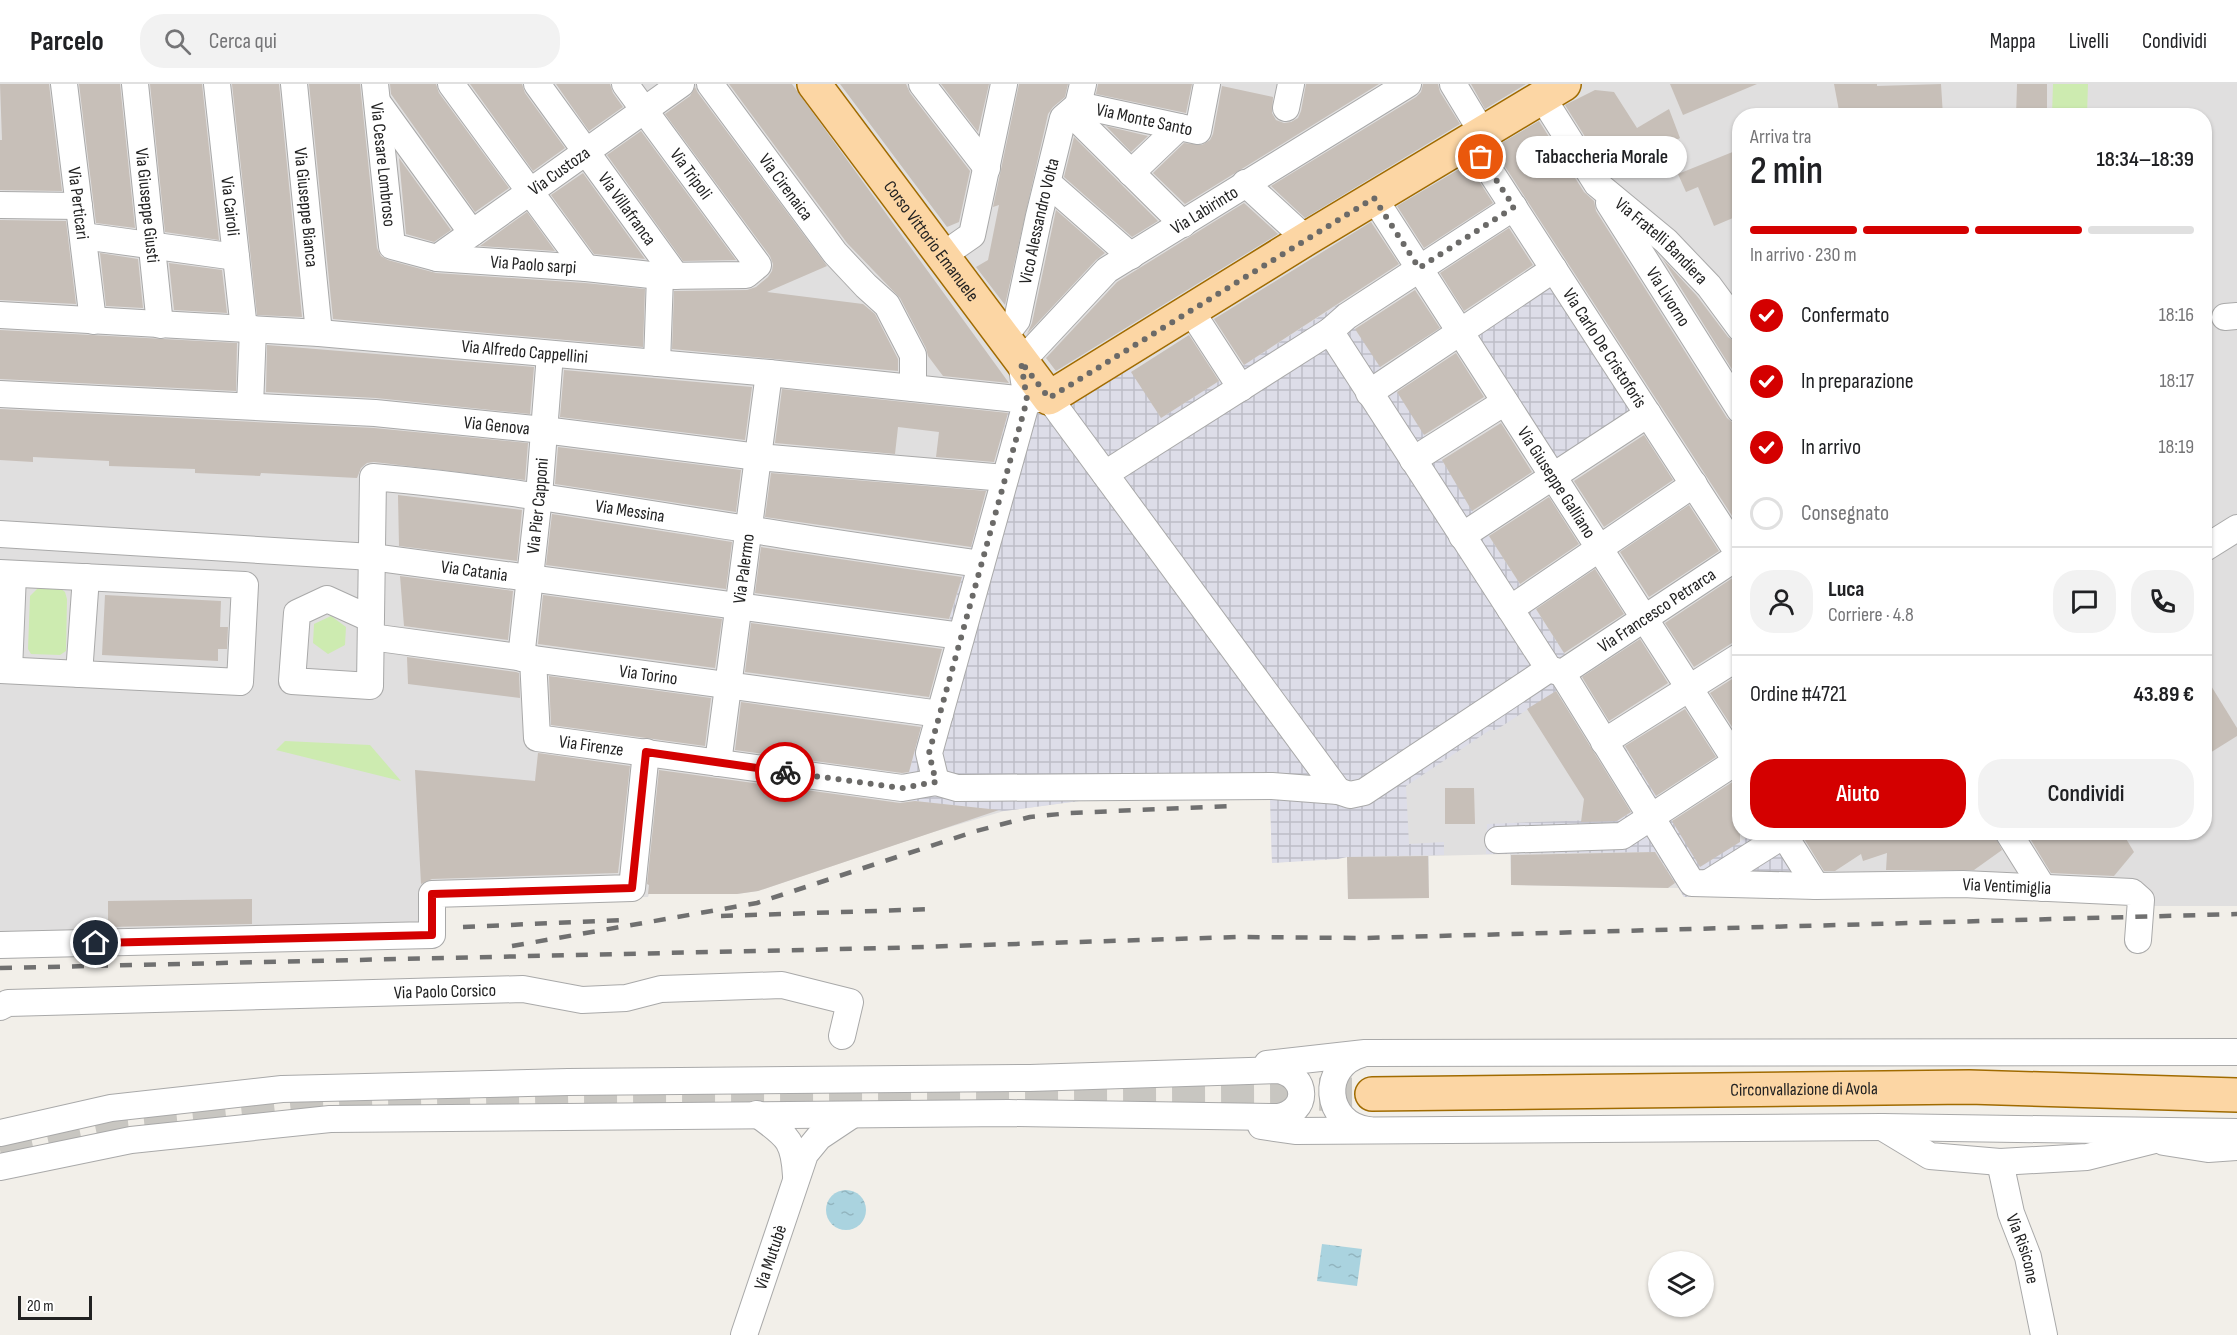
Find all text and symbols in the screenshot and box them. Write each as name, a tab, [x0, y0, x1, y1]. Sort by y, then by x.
search box	[140, 14, 560, 68]
text: Parcelo	[30, 25, 104, 58]
icon: search	[161, 25, 194, 58]
text: Cerca qui	[209, 28, 277, 55]
text: Mappa	[1990, 29, 2036, 54]
text: Livelli	[2069, 29, 2109, 54]
text: Condividi	[2142, 29, 2207, 54]
street label: Via Monte Santo	[1094, 99, 1195, 140]
street label: Via Cesare Lombroso	[366, 101, 400, 228]
text: Arriva tra	[1750, 125, 1812, 149]
pin	[1455, 131, 1506, 182]
callout: Tabaccheria Morale	[1517, 136, 1688, 178]
icon: bag	[1464, 140, 1497, 173]
street label: Via Custoza	[525, 142, 594, 200]
street label: Via Tripoli	[666, 144, 716, 204]
text: Tabaccheria Morale	[1535, 145, 1668, 169]
text: 18:34–18:39	[2096, 146, 2194, 173]
street label: Via Giuseppe Giusti	[131, 147, 164, 264]
street label: Via Giuseppe Bianca	[290, 147, 323, 268]
text: 2 min	[1750, 148, 1823, 195]
street label: Via Cirenaica	[755, 150, 818, 224]
street label: Vico Alessandro Volta	[1014, 156, 1063, 286]
street label: Via Perticari	[64, 166, 93, 241]
street label: Via Villafranca	[594, 168, 661, 249]
street label: Via Cairoli	[217, 176, 244, 237]
street label: Corso Vittorio Emanuele	[879, 176, 983, 305]
street label: Via Labirinto	[1167, 181, 1242, 238]
street label: Via Fratelli Bandiera	[1611, 193, 1712, 289]
text: In arrivo · 230 m	[1750, 243, 1857, 267]
street label: Via Paolo sarpi	[490, 251, 577, 278]
street label: Via Livorno	[1642, 263, 1695, 330]
street label: Via Carlo De Cristoforis	[1559, 284, 1651, 412]
icon: check	[1750, 299, 1783, 332]
text: Confermato	[1801, 302, 1889, 329]
text: 18:16	[2159, 303, 2194, 327]
street label: Via Alfredo Cappellini	[461, 335, 589, 367]
icon: check	[1750, 365, 1783, 398]
text: In preparazione	[1801, 368, 1914, 395]
text: 18:17	[2160, 369, 2194, 393]
street label: Via Genova	[463, 411, 531, 439]
street label: Via Giuseppe Galliano	[1513, 423, 1600, 542]
icon: check	[1750, 431, 1783, 464]
text: In arrivo	[1801, 434, 1861, 461]
text: 18:19	[2159, 435, 2194, 459]
street label: Via Pier Capponi	[522, 457, 552, 555]
street label: Via Messina	[594, 495, 666, 526]
text: Consegnato	[1801, 500, 1889, 527]
street label: Via Palermo	[728, 532, 758, 605]
street label: Via Catania	[440, 556, 509, 586]
street label: Via Francesco Petrarca	[1594, 564, 1720, 657]
button: person	[1750, 570, 1813, 633]
button: chat	[2053, 570, 2116, 633]
button: phone	[2131, 570, 2194, 633]
text: Luca	[1828, 576, 1864, 603]
text: Corriere · 4.8	[1828, 603, 1914, 627]
street label: Via Torino	[618, 660, 679, 689]
text: Ordine #4721	[1750, 681, 1847, 708]
text: 43.89 €	[2133, 681, 2194, 708]
street label: Via Firenze	[558, 731, 625, 760]
courier	[755, 742, 815, 802]
icon: bike	[769, 756, 802, 789]
button: Aiuto	[1750, 759, 1966, 828]
button: Condividi	[1978, 759, 2194, 828]
street label: Via Ventimiglia	[1962, 873, 2052, 899]
pin	[70, 917, 121, 968]
icon: home	[79, 926, 112, 959]
street label: Via Paolo Corsico	[394, 979, 496, 1003]
street label: Circonvallazione di Avola	[1730, 1078, 1878, 1100]
street label: Via Risicone	[2002, 1211, 2044, 1285]
street label: Via Mutubè	[749, 1222, 791, 1293]
map controls	[1648, 1251, 1714, 1317]
button: layers	[1648, 1251, 1714, 1317]
scale bar	[18, 1293, 92, 1320]
text: 20 m	[27, 1297, 54, 1316]

